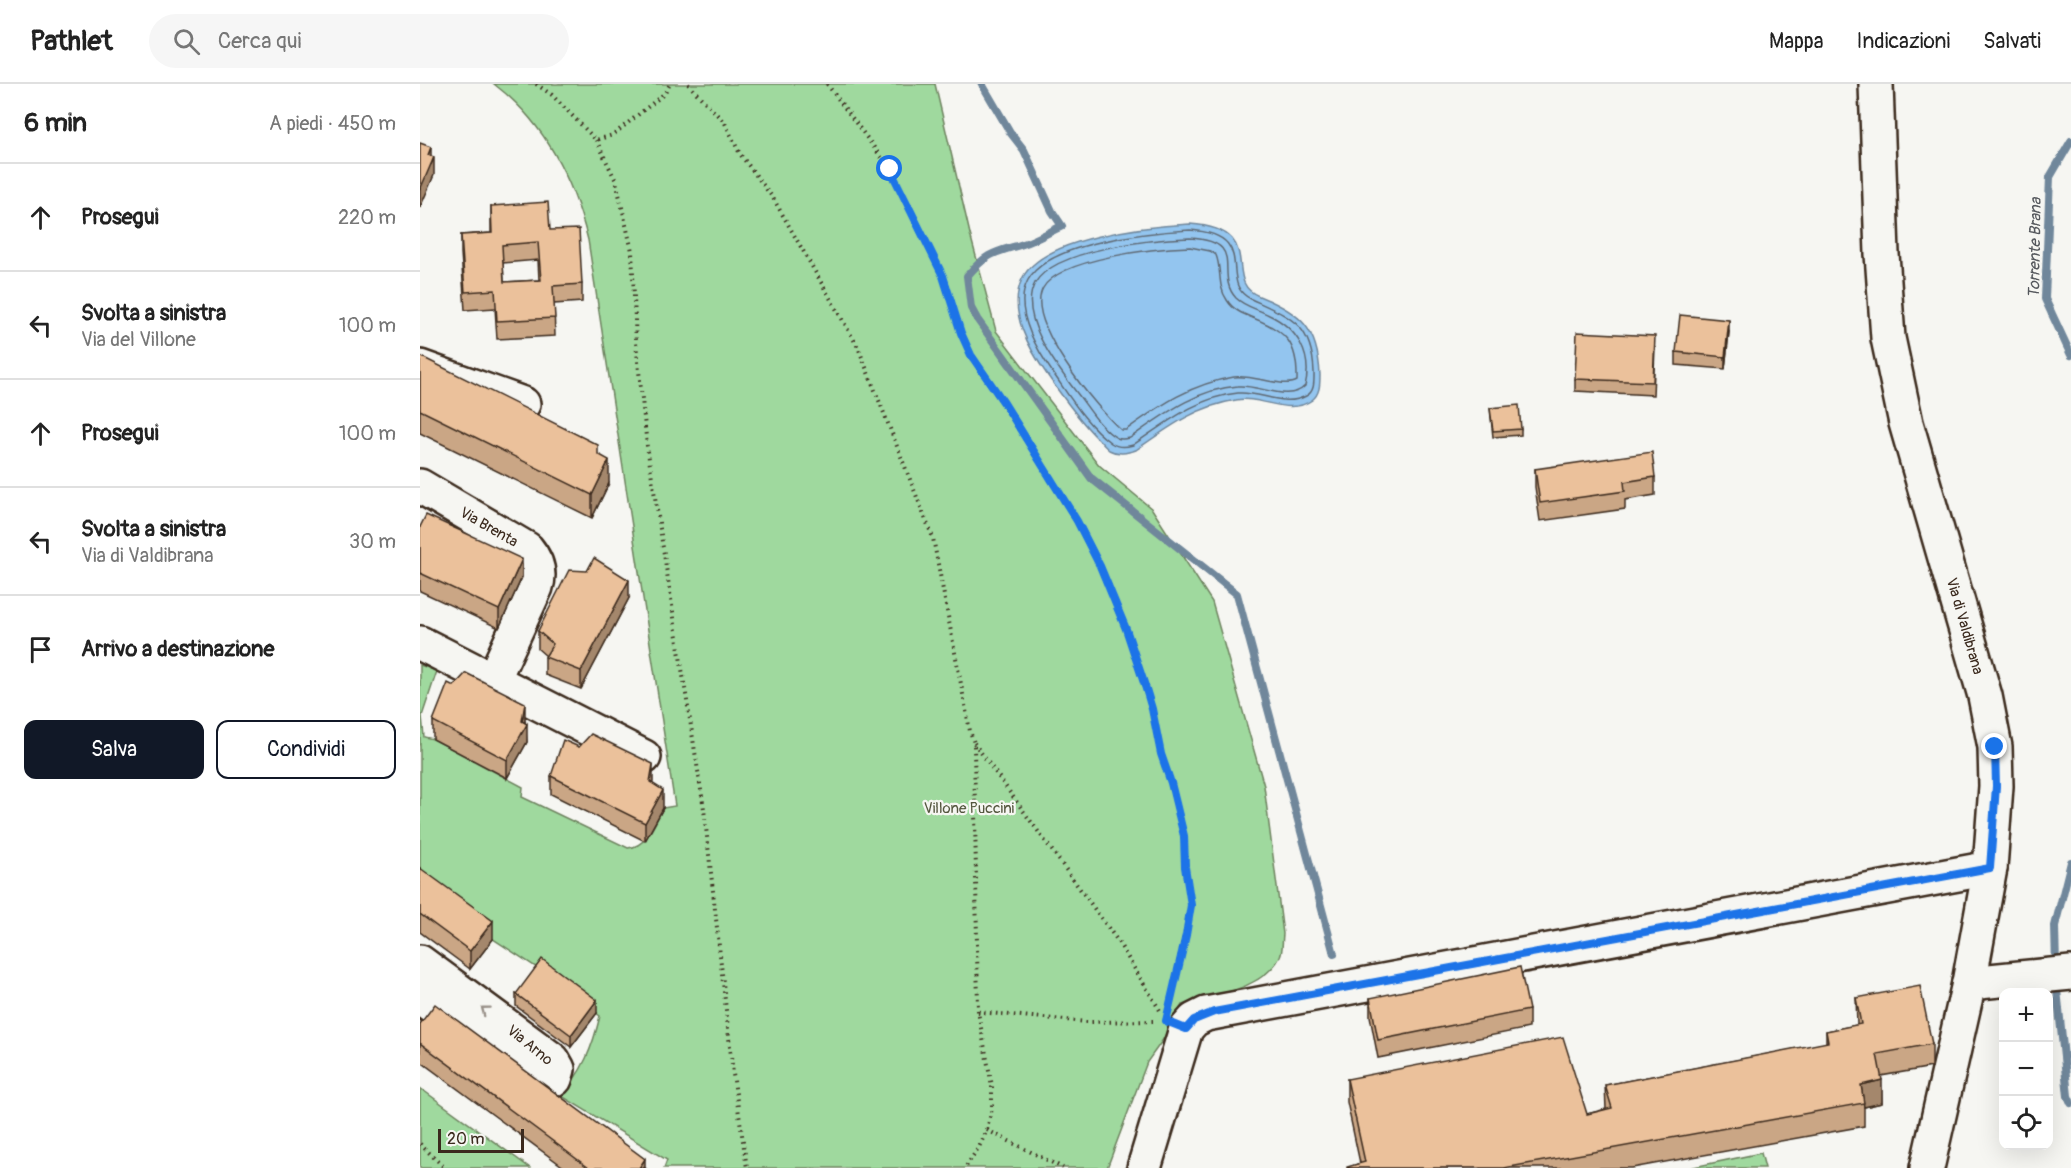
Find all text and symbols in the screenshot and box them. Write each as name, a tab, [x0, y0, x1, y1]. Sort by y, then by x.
search box	[149, 14, 569, 68]
text: Pathlet	[30, 24, 113, 59]
icon: search	[170, 25, 203, 58]
text: Cerca qui	[218, 27, 301, 55]
text: Mappa	[1769, 28, 1824, 55]
text: Indicazioni	[1857, 28, 1950, 55]
text: Salvati	[1983, 28, 2041, 55]
text: 6 min	[24, 107, 87, 139]
text: A piedi · 450 m	[269, 111, 396, 136]
route start	[876, 155, 902, 181]
water label: Torrente Brana	[2024, 196, 2046, 298]
icon: ahead	[24, 201, 57, 234]
text: Prosegui	[81, 203, 159, 231]
text: 220 m	[338, 205, 396, 230]
text: Svolta a sinistra	[81, 299, 226, 327]
icon: left	[24, 309, 57, 342]
text: 100 m	[339, 313, 396, 338]
text: Via del Villone	[81, 327, 196, 352]
icon: ahead	[24, 417, 57, 450]
text: Prosegui	[81, 419, 159, 447]
text: 100 m	[339, 421, 396, 446]
street label: Via Brenta	[456, 503, 521, 552]
text: Svolta a sinistra	[81, 515, 226, 543]
icon: left	[24, 525, 57, 558]
text: 30 m	[349, 529, 396, 554]
text: Via di Valdibrana	[81, 543, 214, 568]
street label: Via di Valdibrana	[1942, 576, 1987, 677]
icon: arrive	[24, 633, 57, 666]
text: Arrivo a destinazione	[81, 635, 274, 663]
button: Salva	[24, 720, 204, 779]
button: Condividi	[216, 720, 396, 779]
route end	[1981, 733, 2007, 759]
park label: Villone Puccini	[924, 799, 1015, 818]
map controls	[1999, 988, 2053, 1150]
button: +	[1999, 988, 2053, 1042]
one-way arrow	[480, 1006, 491, 1017]
street label: Via Arno	[503, 1021, 557, 1070]
button: −	[1999, 1042, 2053, 1096]
button: locate	[1999, 1096, 2053, 1150]
scale bar	[438, 1126, 524, 1154]
text: 20 m	[447, 1129, 485, 1149]

